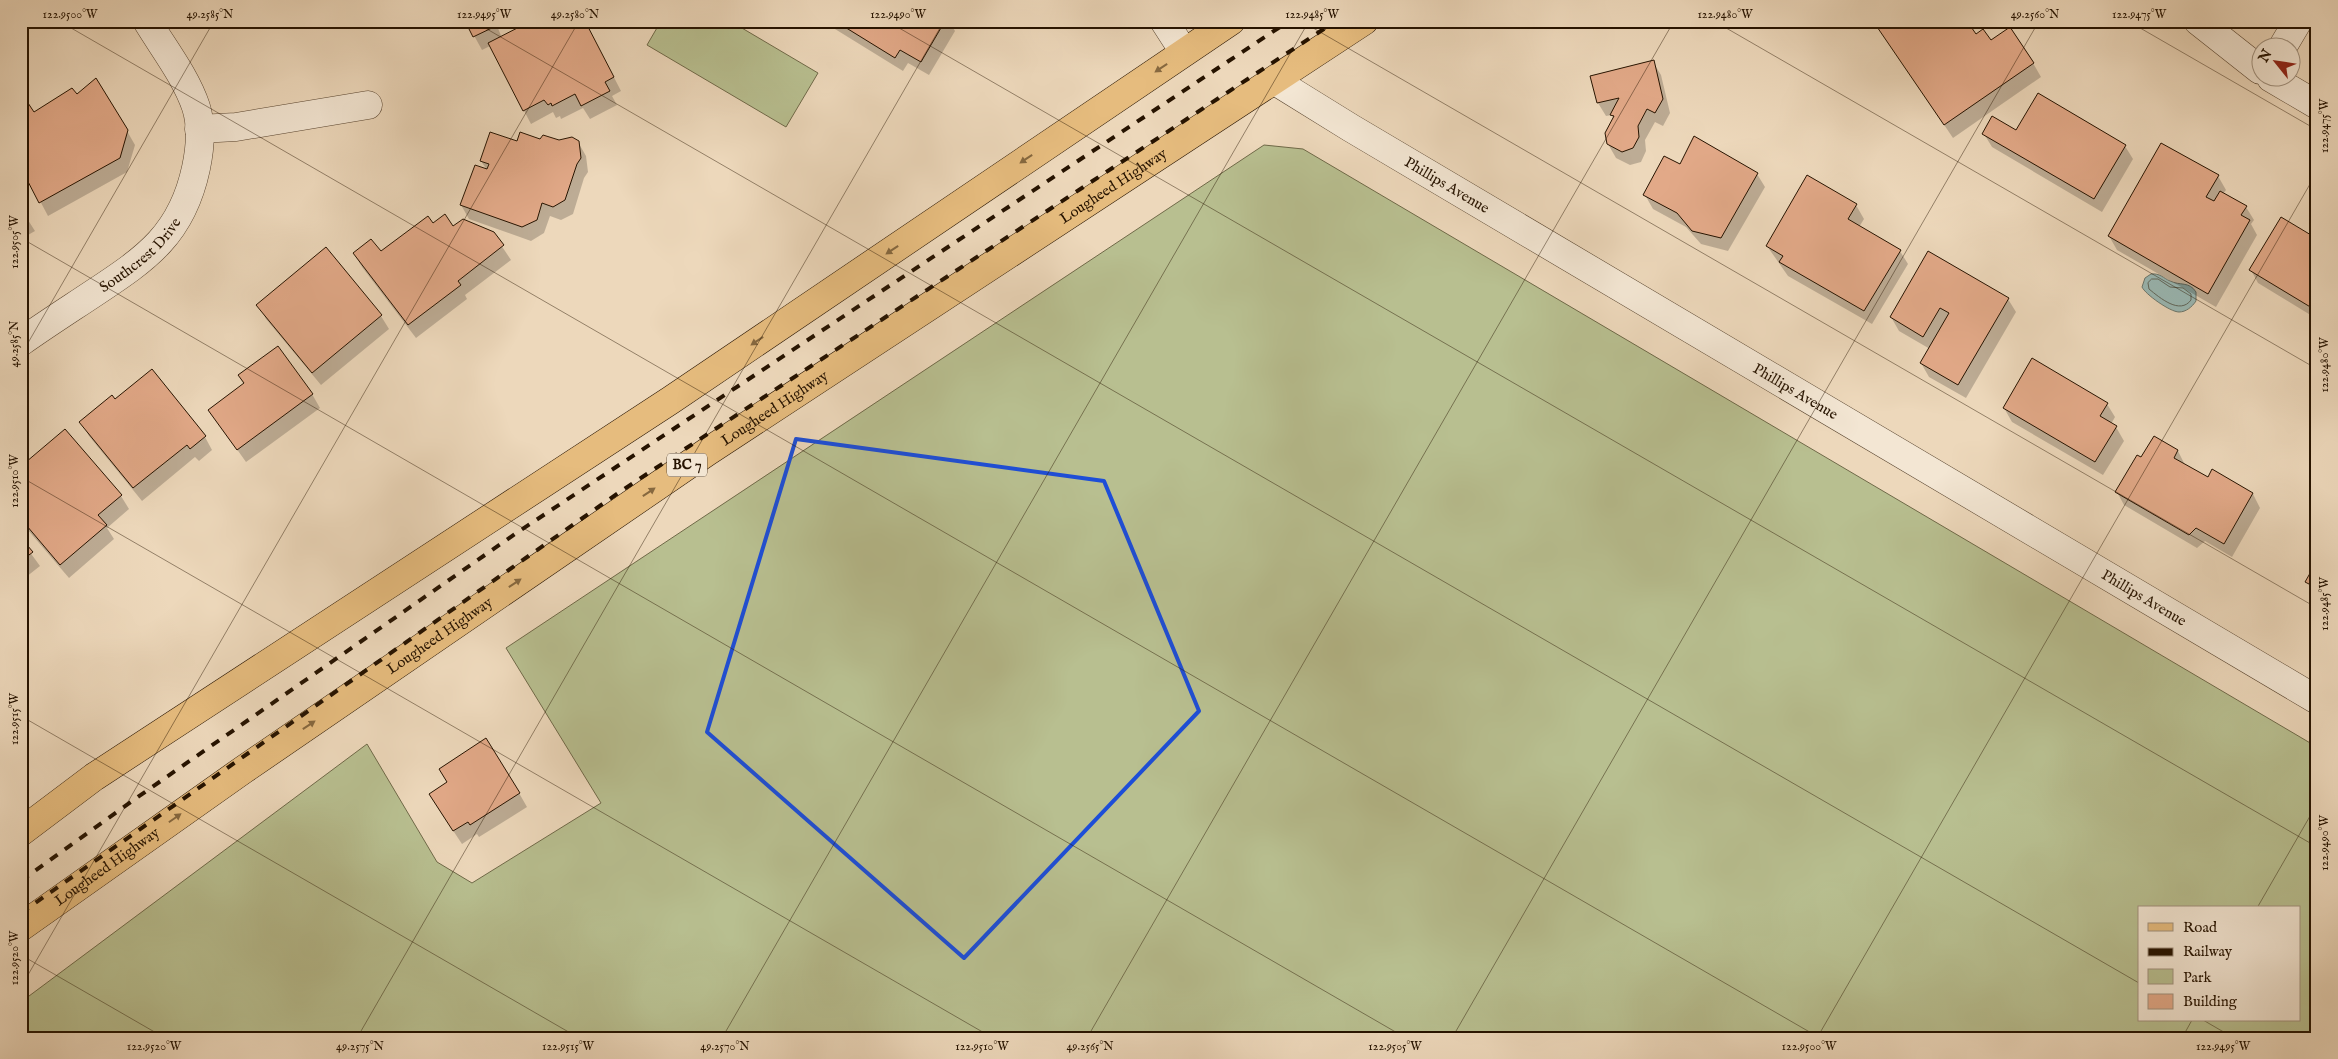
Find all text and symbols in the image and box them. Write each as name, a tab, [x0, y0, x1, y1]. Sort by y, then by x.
text: 122.9500°W	[43, 7, 98, 22]
text: 49.2585°N	[187, 7, 234, 22]
text: 122.9495°W	[457, 7, 512, 22]
text: 49.2580°N	[551, 7, 600, 22]
text: 122.9490°W	[870, 7, 926, 22]
text: 122.9485°W	[1285, 7, 1339, 22]
text: 122.9480°W	[1697, 7, 1753, 22]
text: 49.2560°N	[2011, 7, 2060, 22]
text: 122.9475°W	[2112, 7, 2167, 22]
north arrow	[2250, 38, 2300, 88]
text: N	[2254, 46, 2276, 67]
one-way arrow	[1154, 63, 1168, 73]
text: 122.9475°W	[2317, 98, 2332, 153]
street label: Lougheed Highway	[1056, 143, 1171, 228]
street label: Phillips Avenue	[1401, 152, 1493, 217]
one-way arrow	[1020, 154, 1033, 164]
street label: Southcrest Drive	[96, 214, 185, 296]
text: 122.9505°W	[7, 215, 22, 269]
one-way arrow	[885, 245, 899, 255]
text: 49.2585°N	[7, 320, 22, 367]
one-way arrow	[751, 336, 764, 346]
text: 122.9480°W	[2317, 337, 2332, 393]
street label: Phillips Avenue	[1750, 359, 1842, 424]
street label: Lougheed Highway	[717, 365, 832, 450]
text: 122.9510°W	[7, 454, 22, 508]
road number: BC 7	[667, 454, 707, 476]
one-way arrow	[642, 487, 656, 496]
street label: Phillips Avenue	[2098, 565, 2190, 630]
text: 122.9485°W	[2317, 577, 2332, 631]
one-way arrow	[508, 579, 522, 588]
street label: Lougheed Highway	[383, 592, 496, 678]
text: 122.9515°W	[7, 692, 22, 745]
one-way arrow	[302, 720, 315, 730]
one-way arrow	[168, 813, 182, 823]
text: 122.9490°W	[2317, 815, 2332, 871]
street label: Lougheed Highway	[51, 822, 163, 910]
legend	[2138, 906, 2300, 1022]
text: Road	[2183, 918, 2218, 937]
text: 122.9520°W	[7, 930, 22, 985]
text: Railway	[2183, 942, 2233, 961]
text: Park	[2183, 968, 2213, 987]
text: Building	[2183, 992, 2238, 1011]
text: 122.9520°W	[127, 1039, 182, 1054]
text: 49.2575°N	[336, 1039, 385, 1054]
text: 122.9515°W	[542, 1039, 595, 1054]
text: 49.2570°N	[700, 1039, 750, 1054]
text: 122.9510°W	[955, 1039, 1009, 1054]
text: 49.2565°N	[1066, 1039, 1114, 1054]
text: 122.9505°W	[1368, 1039, 1422, 1054]
text: 122.9500°W	[1782, 1039, 1837, 1054]
text: 122.9495°W	[2196, 1039, 2251, 1054]

